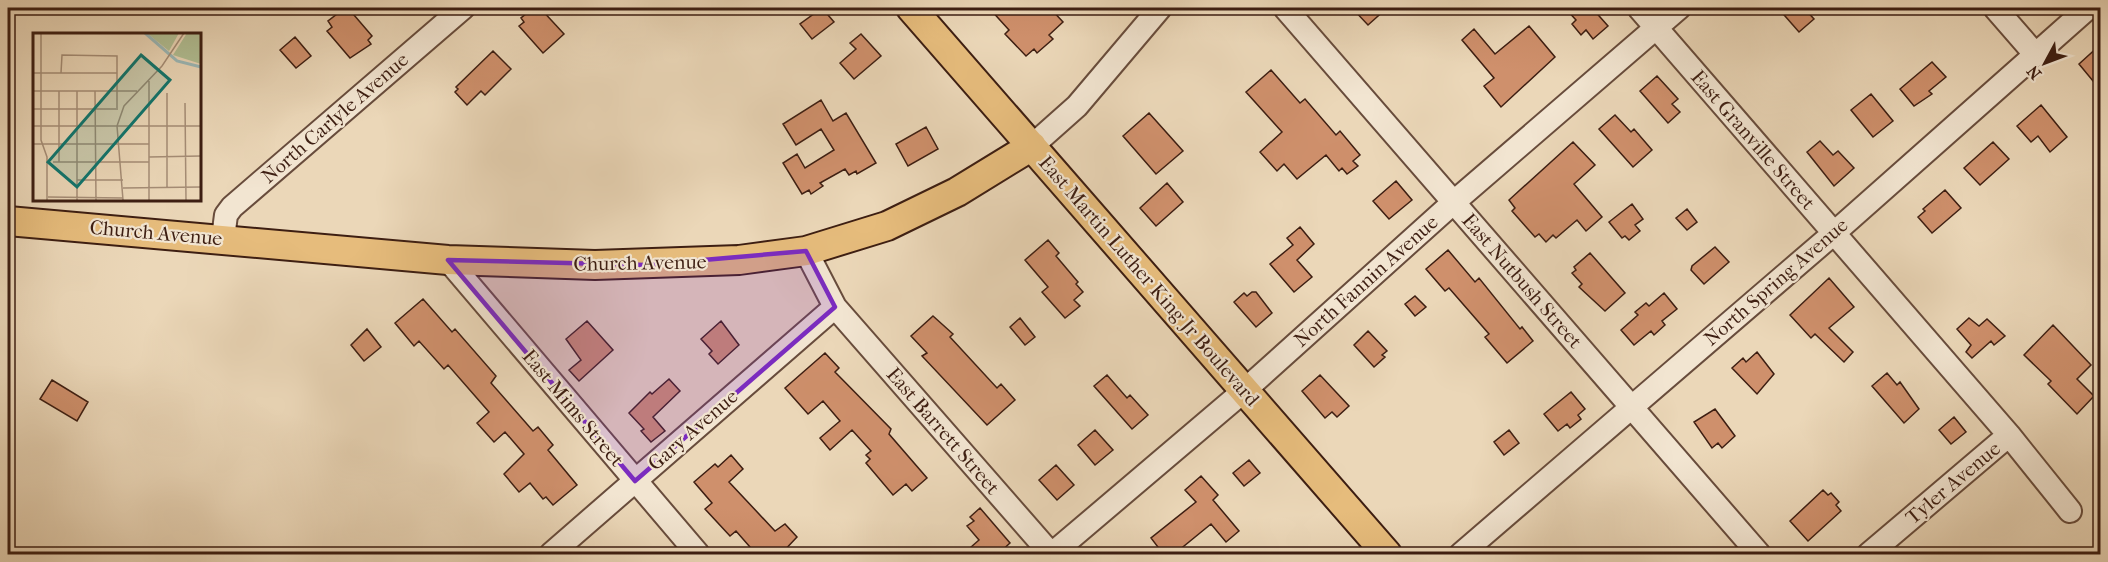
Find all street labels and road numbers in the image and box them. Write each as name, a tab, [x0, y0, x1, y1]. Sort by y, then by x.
street label: North Carlyle Avenue	[257, 48, 413, 188]
street label: East Granville Street	[1686, 66, 1820, 214]
street label: East Martin Luther King Jr Boulevard	[1034, 151, 1265, 412]
street label: East Nutbush Street	[1457, 209, 1587, 353]
street label: North Fannin Avenue	[1289, 210, 1443, 352]
street label: North Spring Avenue	[1700, 213, 1853, 351]
street label: Church Avenue	[89, 216, 223, 250]
street label: Church Avenue	[573, 250, 707, 276]
street label: East Mims Street	[517, 345, 629, 471]
street label: East Barrett Street	[882, 363, 1004, 499]
street label: Gary Avenue	[643, 385, 743, 475]
street label: Tyler Avenue	[1901, 437, 2005, 529]

